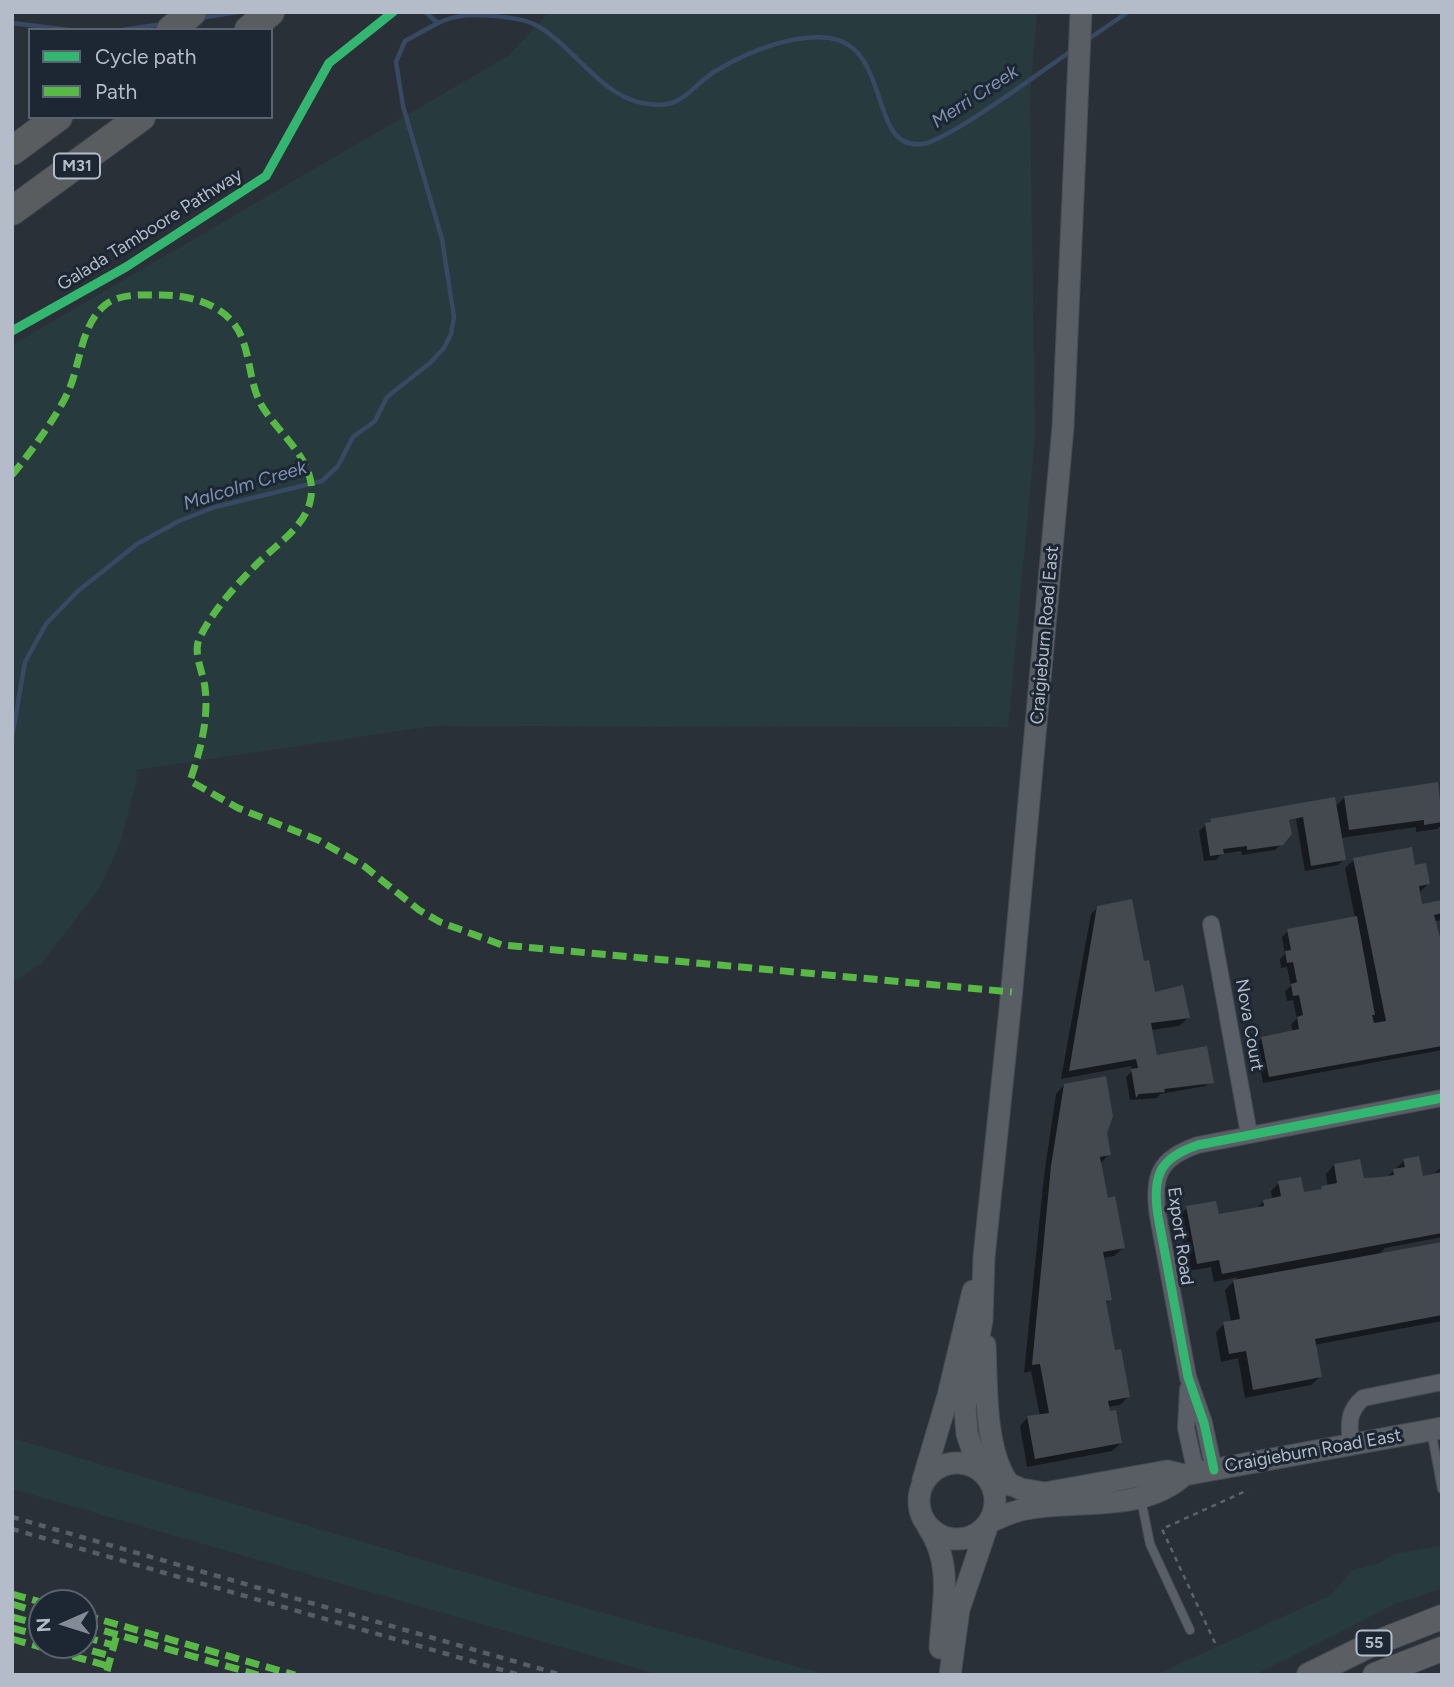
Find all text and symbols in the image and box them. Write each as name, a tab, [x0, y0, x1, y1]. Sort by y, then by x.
legend	[28, 28, 273, 119]
text: Cycle path	[95, 44, 196, 69]
water label: Merri Creek	[927, 61, 1023, 133]
text: Path	[95, 79, 137, 104]
road number: M31	[54, 154, 100, 178]
street label: Galada Tamboore Pathway	[54, 164, 246, 296]
water label: Malcolm Creek	[180, 456, 310, 516]
street label: Craigieburn Road East	[1026, 545, 1064, 725]
street label: Nova Court	[1230, 977, 1268, 1073]
street label: Export Road	[1162, 1185, 1198, 1287]
street label: Craigieburn Road East	[1223, 1425, 1403, 1477]
north arrow	[28, 1589, 98, 1659]
text: N	[32, 1617, 55, 1633]
road number: 55	[1356, 1630, 1392, 1656]

